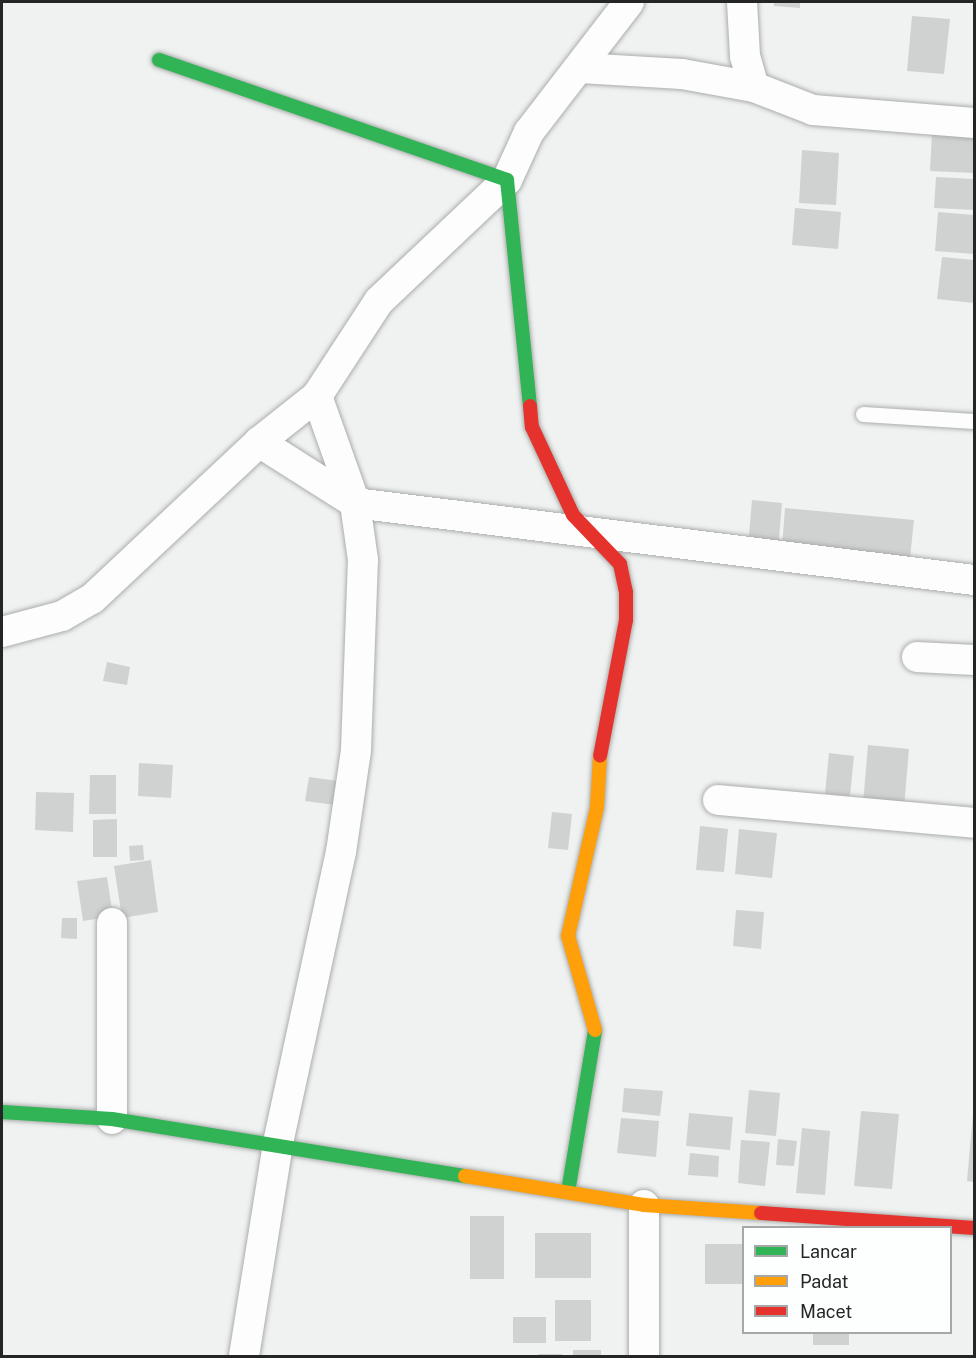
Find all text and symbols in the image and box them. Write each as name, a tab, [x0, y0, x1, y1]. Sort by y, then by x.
legend	[742, 1226, 952, 1334]
text: Lancar	[800, 1241, 857, 1262]
text: Padat	[800, 1271, 849, 1292]
text: Macet	[800, 1301, 852, 1322]

